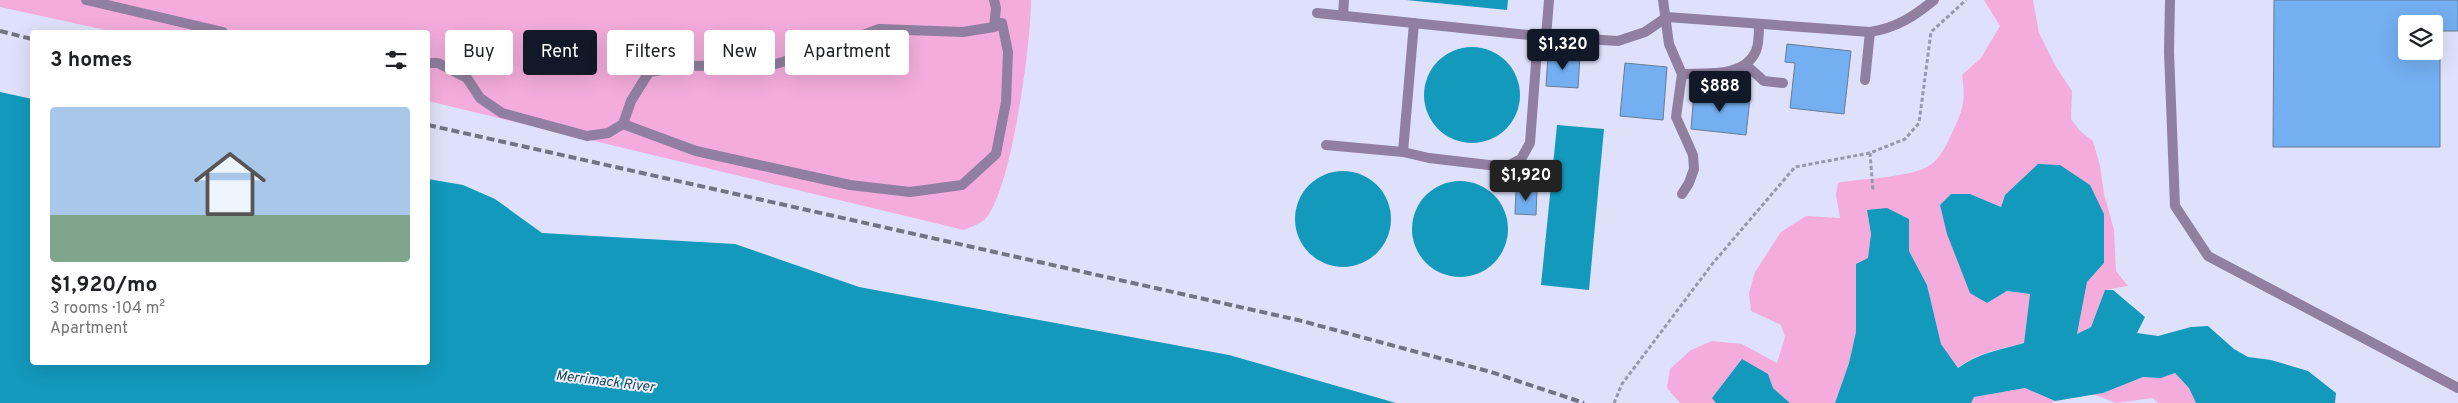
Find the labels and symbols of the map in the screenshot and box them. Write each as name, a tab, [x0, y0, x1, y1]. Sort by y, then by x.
pin: $1,320	[1522, 28, 1604, 71]
pin: $888	[1690, 70, 1750, 113]
pin: $1,920	[1485, 160, 1567, 202]
water label: Merrimack River	[555, 368, 657, 397]

